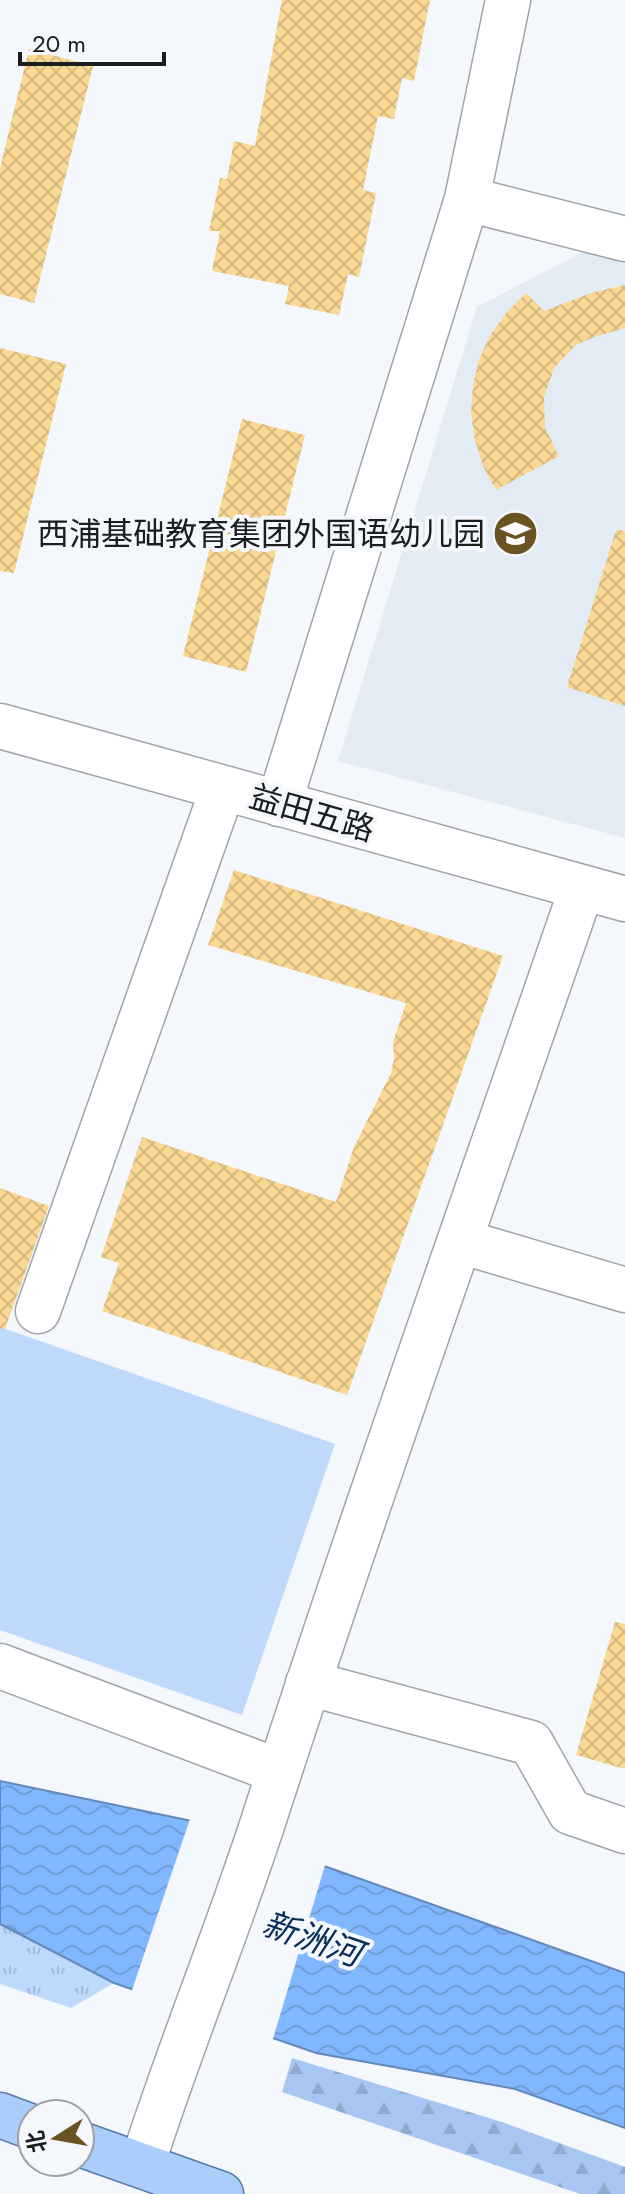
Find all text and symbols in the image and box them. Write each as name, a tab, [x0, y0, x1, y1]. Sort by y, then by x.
scale bar	[20, 16, 164, 66]
text: 20 m	[32, 26, 86, 61]
school or university icon: 西浦基础教育集团外国语幼儿园	[492, 510, 540, 558]
place label: 西浦基础教育集团外国语幼儿园	[37, 511, 485, 557]
street label: 益田五路	[244, 773, 380, 853]
water label: 新洲河	[256, 1899, 374, 1981]
north arrow	[16, 2098, 96, 2178]
text: 北	[19, 2128, 54, 2156]

